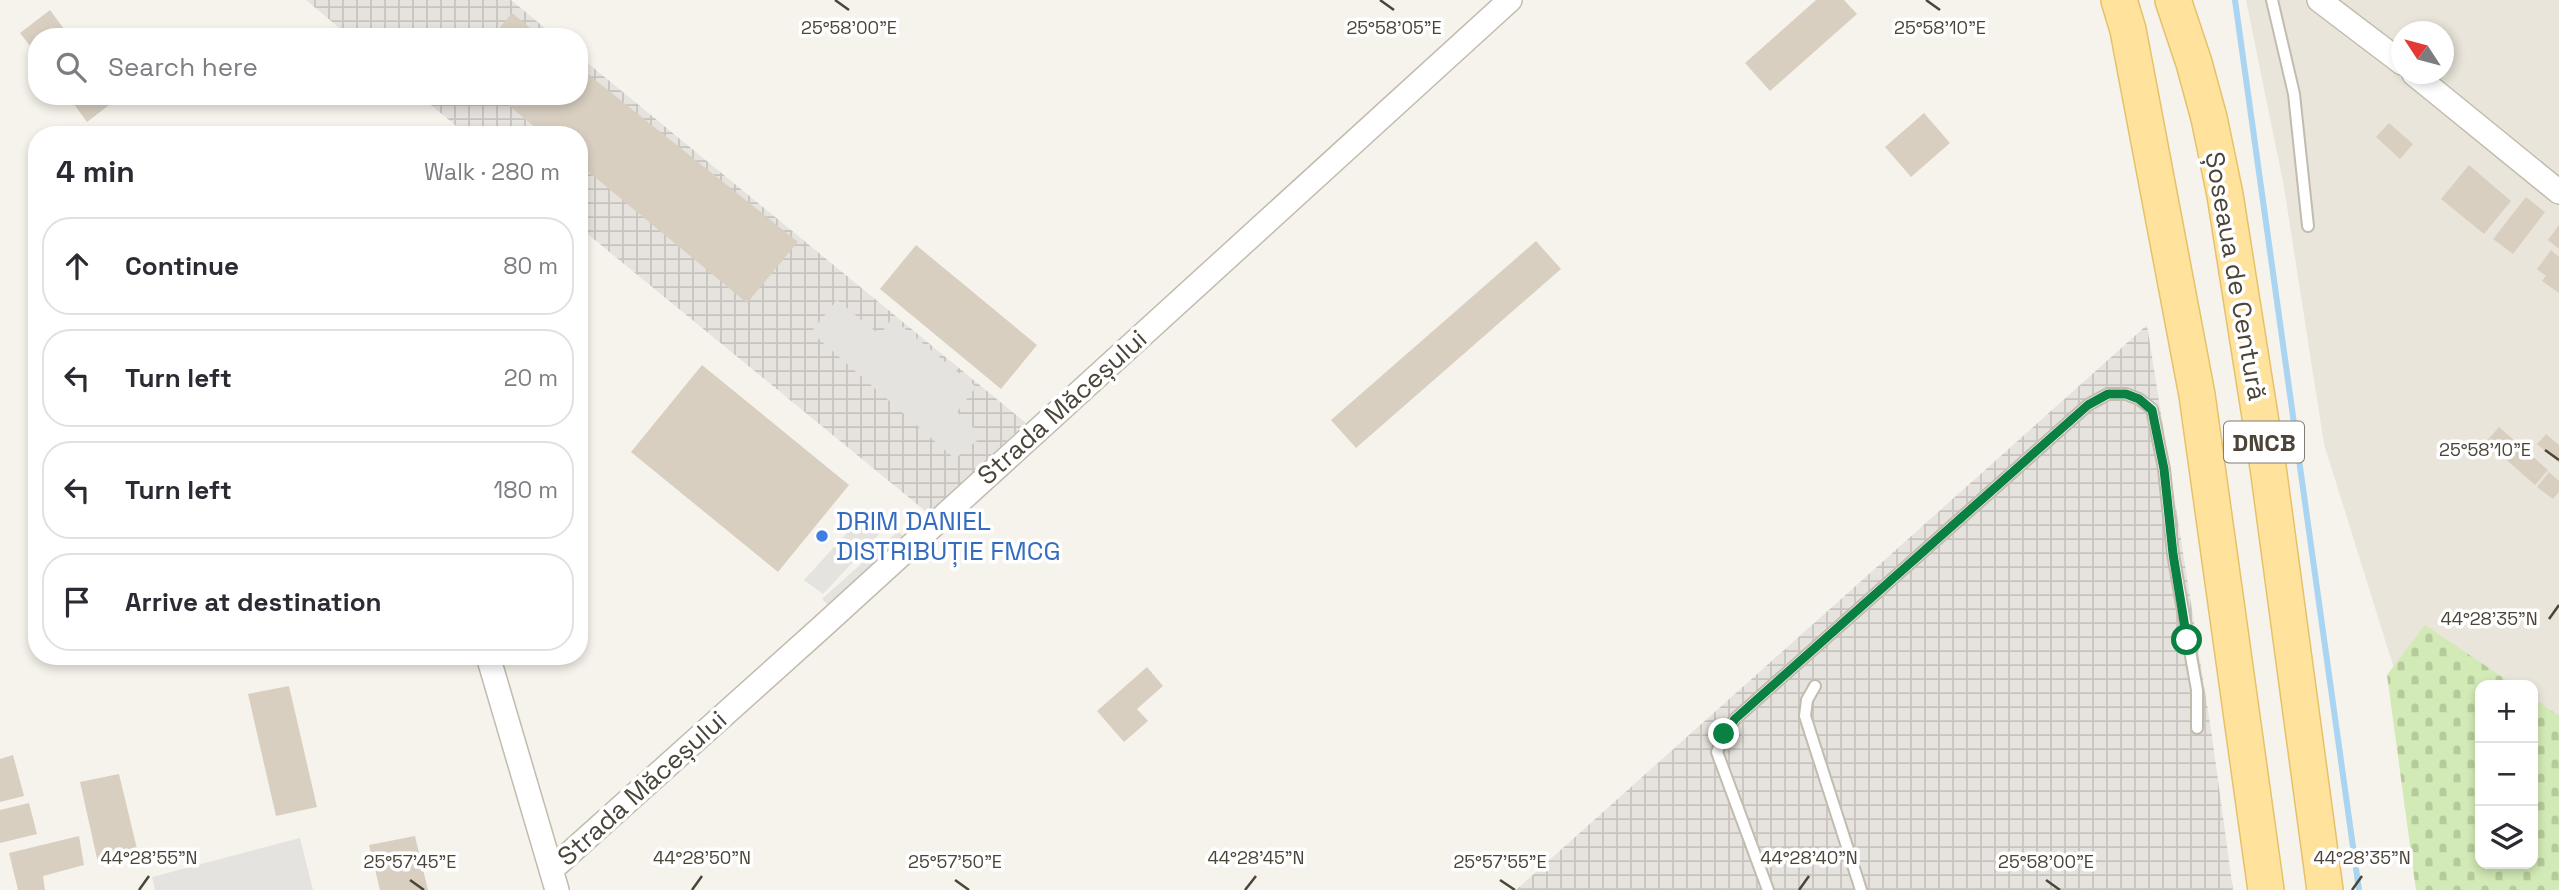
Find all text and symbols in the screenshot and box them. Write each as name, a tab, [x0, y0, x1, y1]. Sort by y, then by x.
text: 25°58'00"E	[801, 16, 897, 39]
text: 25°58'05"E	[1346, 16, 1442, 39]
text: 25°58'10"E	[1894, 16, 1986, 39]
north arrow	[2391, 21, 2454, 84]
search box	[28, 28, 588, 105]
icon: search	[52, 48, 90, 86]
text: Search here	[108, 50, 258, 84]
street label: Șoseaua de Centură	[2197, 149, 2275, 403]
text: 4 min	[56, 152, 135, 191]
text: Walk · 280 m	[424, 157, 560, 187]
icon: ahead	[58, 247, 96, 285]
text: Continue	[125, 249, 239, 283]
text: 80 m	[503, 251, 558, 281]
street label: Strada Măceșului	[970, 322, 1154, 492]
icon: left	[58, 359, 96, 397]
text: Turn left	[125, 361, 232, 395]
text: 20 m	[504, 363, 558, 393]
road number: DNCB	[2224, 422, 2304, 462]
text: 25°58'10"E	[2439, 438, 2531, 461]
icon: left	[58, 471, 96, 509]
text: Turn left	[125, 473, 232, 507]
text: 180 m	[494, 475, 558, 505]
place label: DRIM DANIEL DISTRIBUȚIE FMCG	[836, 504, 1061, 568]
marker: DRIM DANIEL DISTRIBUȚIE FMCG	[814, 528, 830, 544]
icon: arrive	[58, 583, 96, 621]
text: Arrive at destination	[125, 585, 382, 619]
text: 44°28'35"N	[2440, 607, 2538, 630]
route start	[2171, 624, 2202, 655]
map controls	[2475, 680, 2538, 869]
button: +	[2475, 680, 2538, 743]
street label: Strada Măceșului	[550, 703, 734, 873]
route end	[1708, 718, 1739, 749]
button: −	[2475, 743, 2538, 806]
button: layers	[2475, 806, 2538, 869]
text: 44°28'55"N	[100, 846, 198, 869]
text: 44°28'50"N	[653, 846, 751, 869]
text: 44°28'45"N	[1208, 846, 1304, 869]
text: 44°28'40"N	[1760, 846, 1858, 869]
text: 44°28'35"N	[2313, 846, 2411, 869]
text: 25°57'45"E	[364, 850, 456, 873]
text: 25°57'50"E	[908, 850, 1002, 873]
text: 25°57'55"E	[1453, 850, 1547, 873]
text: 25°58'00"E	[1998, 850, 2094, 873]

